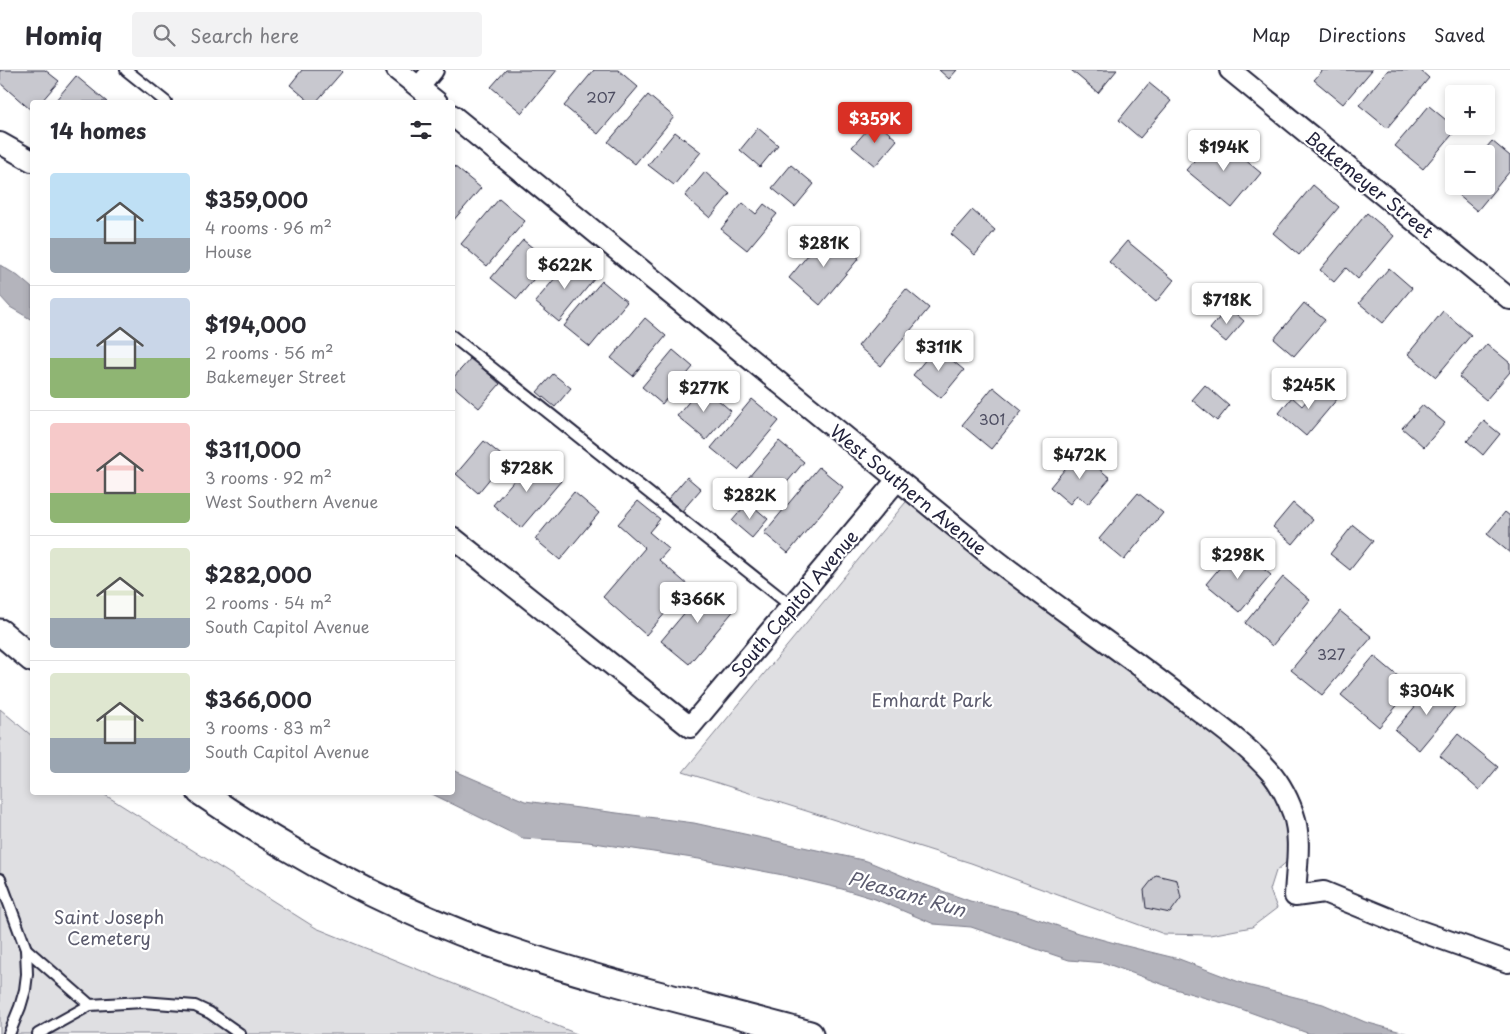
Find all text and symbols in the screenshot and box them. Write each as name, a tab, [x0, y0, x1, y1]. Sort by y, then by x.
search box	[132, 12, 482, 57]
text: Homiq	[25, 17, 102, 53]
icon: search	[150, 21, 178, 49]
text: Search here	[190, 21, 299, 49]
text: Map	[1252, 21, 1290, 48]
text: Directions	[1318, 21, 1406, 48]
text: Saved	[1434, 21, 1485, 48]
house number: 207	[586, 85, 616, 108]
map controls	[1445, 85, 1495, 195]
button: +	[1445, 85, 1495, 135]
pin: $359K	[840, 102, 910, 144]
text: $359K	[849, 106, 901, 130]
text: 14 homes	[50, 114, 146, 146]
icon: filters	[407, 116, 435, 144]
street label: Bakemeyer Street	[1300, 124, 1440, 244]
pin: $194K	[1189, 129, 1259, 172]
text: $194K	[1199, 134, 1249, 158]
button: −	[1445, 145, 1495, 195]
text: $359,000	[205, 183, 308, 215]
icon: home	[90, 193, 150, 253]
text: 4 rooms · 96 m²	[205, 215, 332, 239]
pin: $281K	[789, 226, 859, 268]
text: $281K	[799, 230, 849, 254]
text: House	[205, 239, 252, 263]
pin: $622K	[530, 248, 600, 290]
text: $622K	[538, 252, 592, 276]
pin: $718K	[1192, 282, 1262, 325]
text: $718K	[1203, 287, 1251, 311]
text: $194,000	[205, 308, 306, 340]
icon: home	[90, 318, 150, 378]
pin: $311K	[904, 330, 974, 372]
text: $311K	[916, 334, 962, 358]
text: 2 rooms · 56 m²	[205, 340, 334, 364]
text: Bakemeyer Street	[205, 364, 346, 388]
pin: $245K	[1274, 368, 1344, 410]
pin: $277K	[669, 370, 739, 413]
text: $245K	[1282, 372, 1336, 396]
text: $277K	[679, 375, 729, 399]
house number: 301	[979, 407, 1005, 430]
street label: West Southern Avenue	[825, 417, 993, 561]
text: $311,000	[205, 433, 301, 465]
pin: $472K	[1045, 438, 1115, 480]
text: $472K	[1053, 442, 1107, 466]
icon: home	[90, 443, 150, 503]
pin: $728K	[492, 450, 562, 493]
text: $728K	[501, 455, 553, 479]
text: 3 rooms · 92 m²	[205, 465, 332, 489]
pin: $282K	[715, 478, 785, 520]
text: $282K	[724, 482, 777, 506]
text: West Southern Avenue	[205, 489, 378, 513]
street label: South Capitol Avenue	[724, 523, 864, 683]
pin: $298K	[1203, 538, 1273, 580]
text: $298K	[1211, 542, 1265, 566]
text: $282,000	[205, 558, 312, 590]
icon: home	[90, 568, 150, 628]
pin: $366K	[663, 582, 733, 624]
text: $366K	[671, 586, 725, 610]
text: 2 rooms · 54 m²	[205, 590, 332, 614]
text: South Capitol Avenue	[205, 614, 370, 638]
house number: 327	[1317, 642, 1346, 665]
pin: $304K	[1392, 674, 1462, 716]
text: $304K	[1400, 678, 1454, 702]
text: $366,000	[205, 683, 312, 715]
park label: Emhardt Park	[872, 686, 992, 713]
icon: home	[90, 693, 150, 753]
text: 3 rooms · 83 m²	[205, 715, 331, 739]
text: South Capitol Avenue	[205, 739, 370, 763]
water label: Pleasant Run	[845, 863, 970, 924]
park label: Saint Joseph Cemetery	[54, 903, 164, 951]

